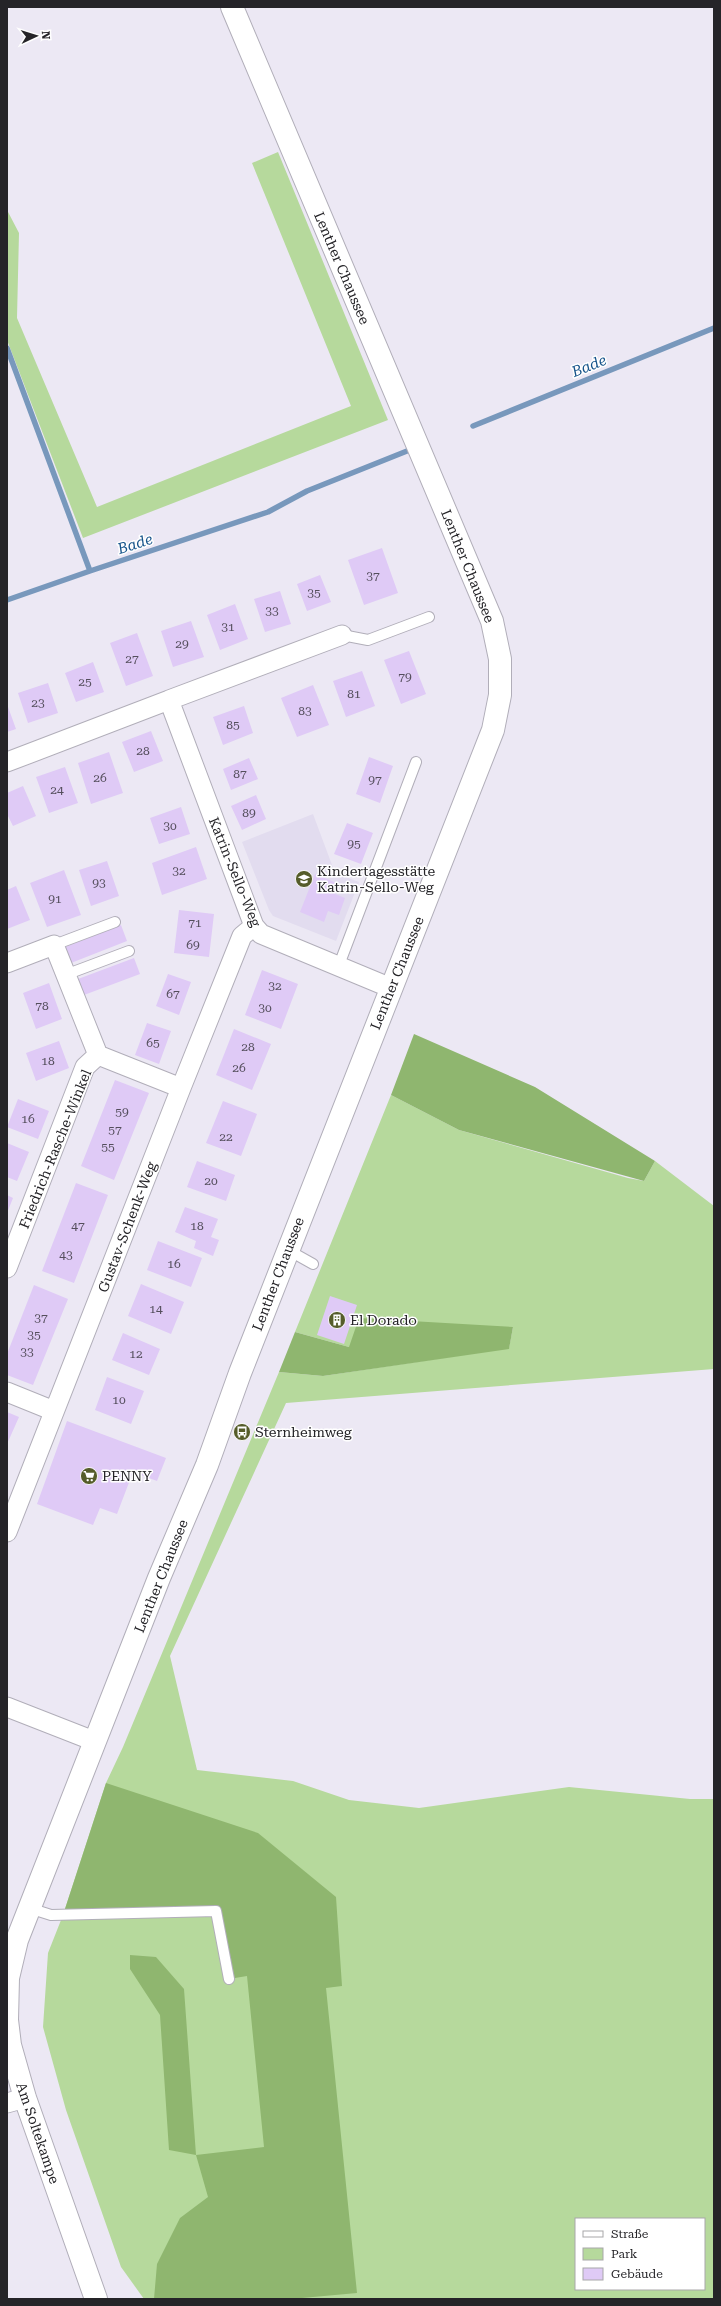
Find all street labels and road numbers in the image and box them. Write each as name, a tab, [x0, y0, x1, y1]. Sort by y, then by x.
street label: Lenther Chaussee	[311, 209, 373, 327]
street label: Lenther Chaussee	[438, 507, 498, 625]
street label: Katrin-Sello-Weg	[206, 815, 264, 929]
street label: Lenther Chaussee	[367, 914, 427, 1032]
street label: Friedrich-Rasche-Winkel	[16, 1066, 95, 1231]
street label: Gustav-Schenk-Weg	[95, 1159, 159, 1295]
street label: Lenther Chaussee	[249, 1215, 307, 1333]
street label: Lenther Chaussee	[131, 1517, 191, 1635]
street label: Am Soltekampe	[13, 2080, 63, 2186]

